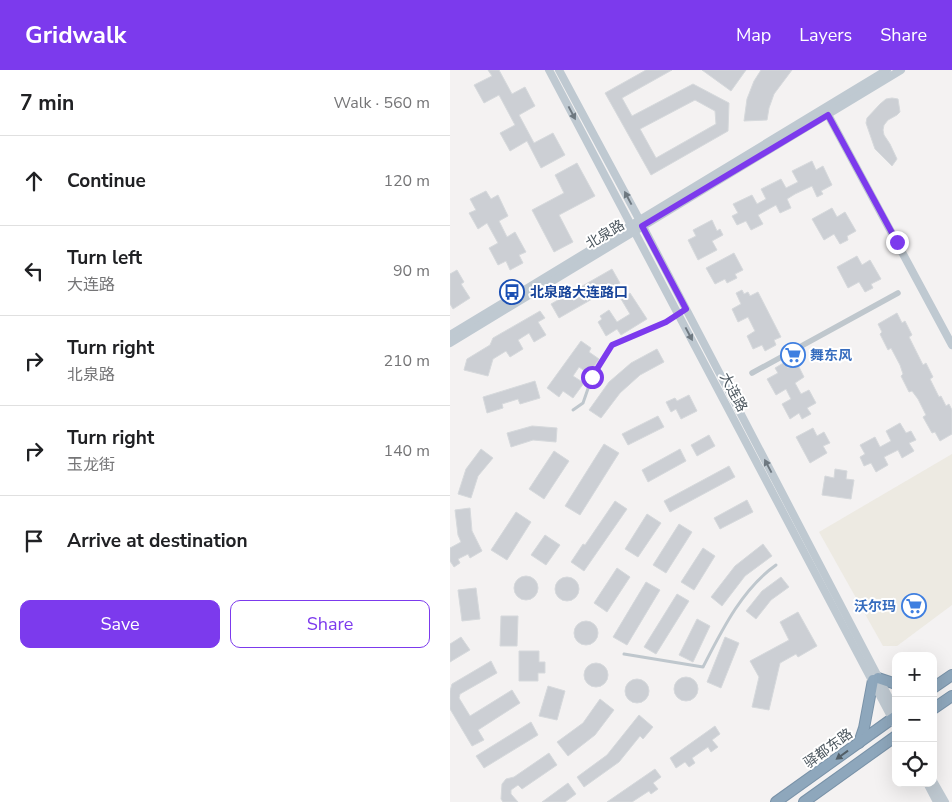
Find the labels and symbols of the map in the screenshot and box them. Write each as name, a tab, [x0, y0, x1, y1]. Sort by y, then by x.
one-way arrow	[567, 106, 576, 120]
one-way arrow	[623, 191, 632, 205]
street label: 北泉路	[582, 215, 628, 253]
route end	[886, 231, 909, 254]
bus stop icon: 北泉路大连路口	[499, 279, 525, 305]
place label: 北泉路大连路口	[530, 283, 628, 302]
one-way arrow	[685, 326, 693, 341]
supermarket icon: 舞东风	[780, 342, 806, 368]
place label: 舞东风	[810, 346, 852, 365]
route start	[581, 366, 604, 389]
street label: 大连路	[715, 369, 752, 415]
one-way arrow	[764, 459, 772, 473]
supermarket icon: 沃尔玛	[901, 593, 927, 619]
place label: 沃尔玛	[854, 597, 896, 616]
street label: 驿都东路	[800, 724, 857, 773]
one-way arrow	[835, 750, 849, 760]

